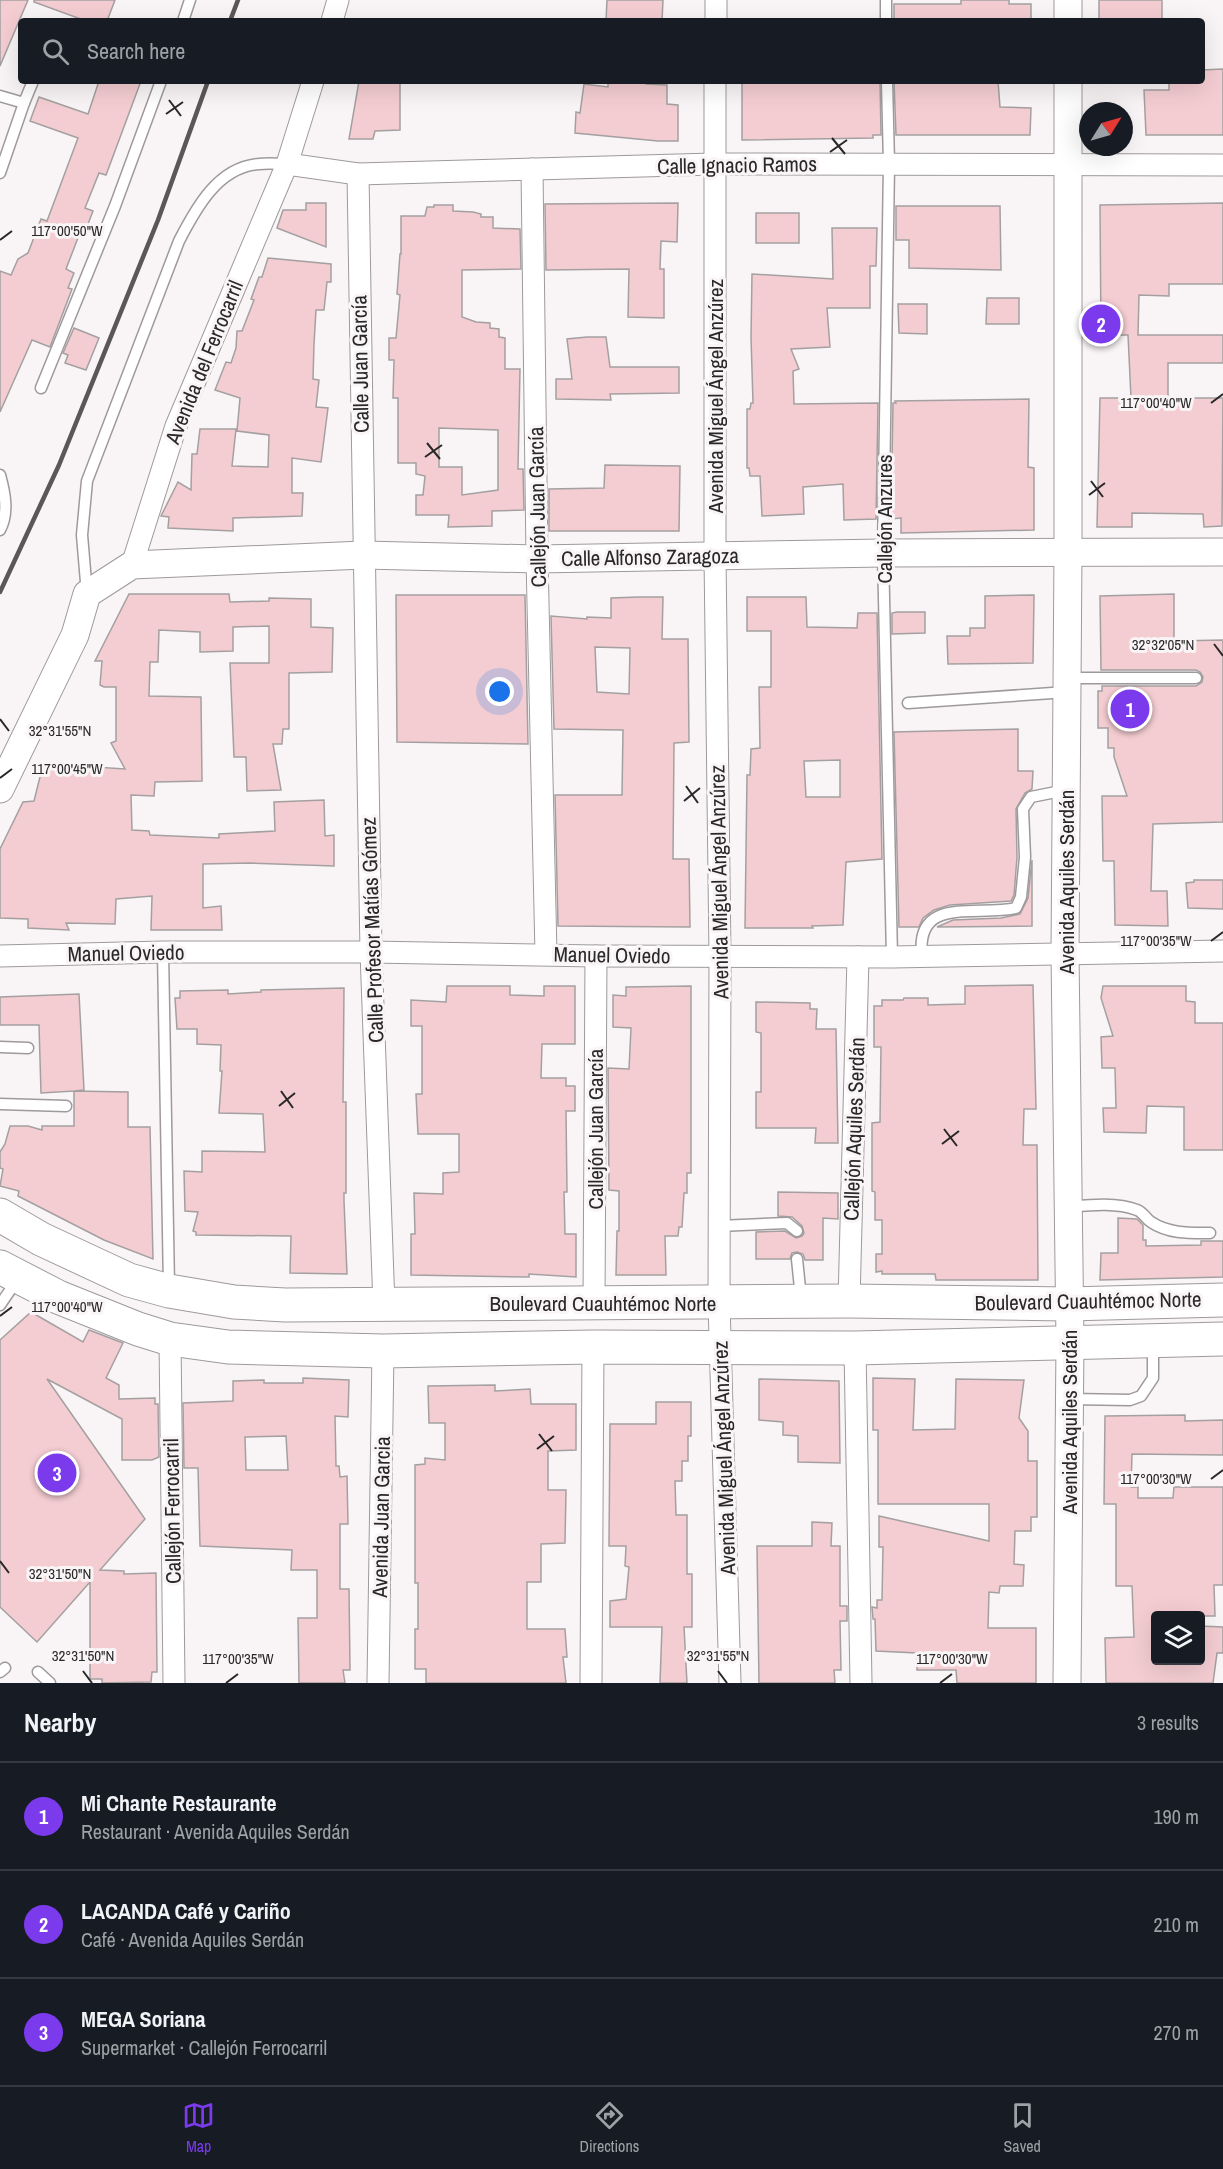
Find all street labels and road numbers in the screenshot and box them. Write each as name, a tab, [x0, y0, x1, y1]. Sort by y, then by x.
street label: Calle Ignacio Ramos	[657, 149, 817, 181]
street label: Avenida del Ferrocarril	[158, 276, 250, 449]
street label: Avenida Miguel Ángel Anzúrez	[701, 278, 730, 514]
street label: Calle Juan García	[344, 294, 376, 433]
street label: Callejón Juan García	[521, 426, 553, 588]
street label: Callejón Anzures	[870, 454, 899, 584]
street label: Calle Alfonso Zaragoza	[561, 541, 740, 573]
street label: Avenida Miguel Ángel Anzúrez	[702, 764, 736, 1000]
street label: Avenida Aquiles Serdán	[1052, 790, 1081, 975]
street label: Calle Profesor Matías Gómez	[354, 816, 390, 1043]
street label: Manuel Oviedo	[67, 937, 185, 969]
street label: Manuel Oviedo	[553, 939, 671, 971]
street label: Callejón Aquiles Serdán	[836, 1037, 872, 1221]
street label: Callejón Juan García	[581, 1048, 610, 1209]
street label: Boulevard Cuauhtémoc Norte	[974, 1285, 1202, 1317]
street label: Boulevard Cuauhtémoc Norte	[490, 1289, 716, 1318]
street label: Avenida Aquiles Serdán	[1055, 1330, 1084, 1515]
street label: Avenida Miguel Ángel Anzúrez	[705, 1340, 743, 1577]
street label: Avenida Juan Garcia	[365, 1436, 397, 1599]
street label: Callejón Ferrocarril	[156, 1438, 188, 1584]

